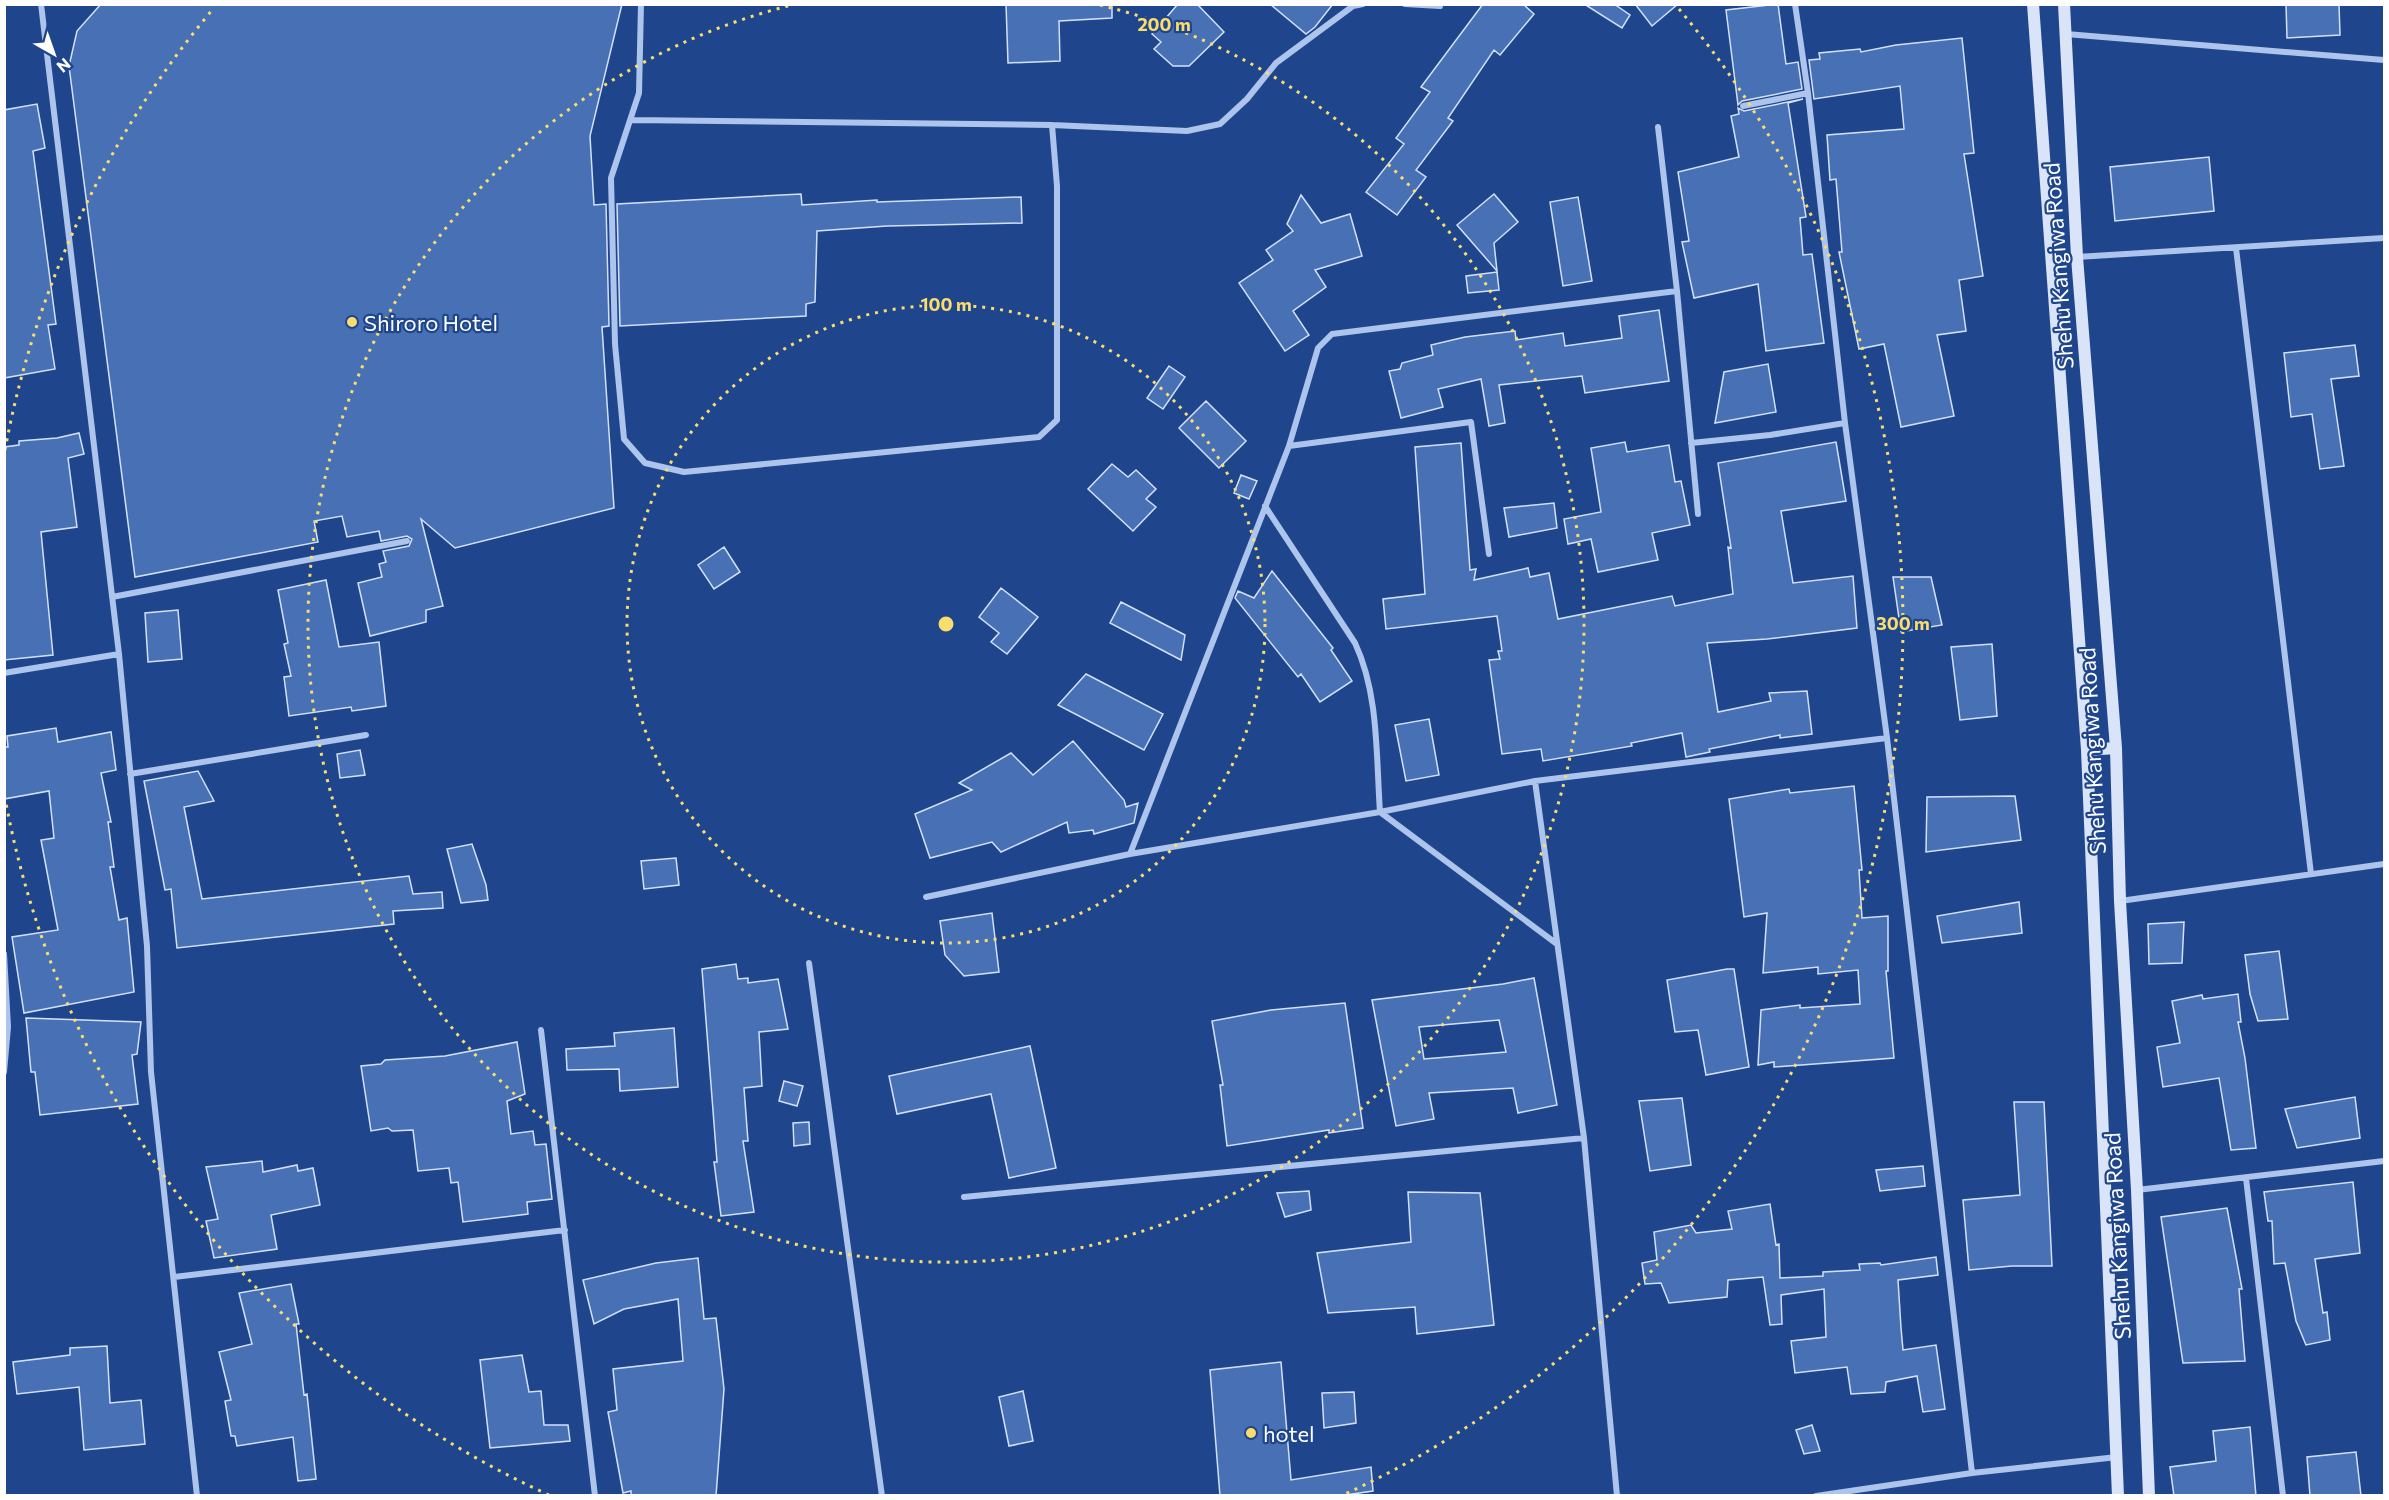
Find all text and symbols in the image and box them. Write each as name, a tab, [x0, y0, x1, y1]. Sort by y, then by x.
text: 200 m	[1137, 13, 1191, 35]
north arrow	[24, 24, 84, 84]
text: N	[53, 55, 75, 77]
street label: Shehu Kangiwa Road	[2037, 162, 2079, 370]
text: 100 m	[920, 293, 972, 315]
place label: Shiroro Hotel	[364, 309, 498, 336]
marker: Shiroro Hotel	[345, 315, 359, 329]
text: 300 m	[1876, 612, 1930, 634]
centre of rings	[936, 614, 956, 634]
street label: Shehu Kangiwa Road	[2073, 647, 2111, 855]
street label: Shehu Kangiwa Road	[2098, 1132, 2136, 1340]
place label: hotel	[1263, 1420, 1315, 1447]
marker: hotel	[1244, 1426, 1258, 1440]

